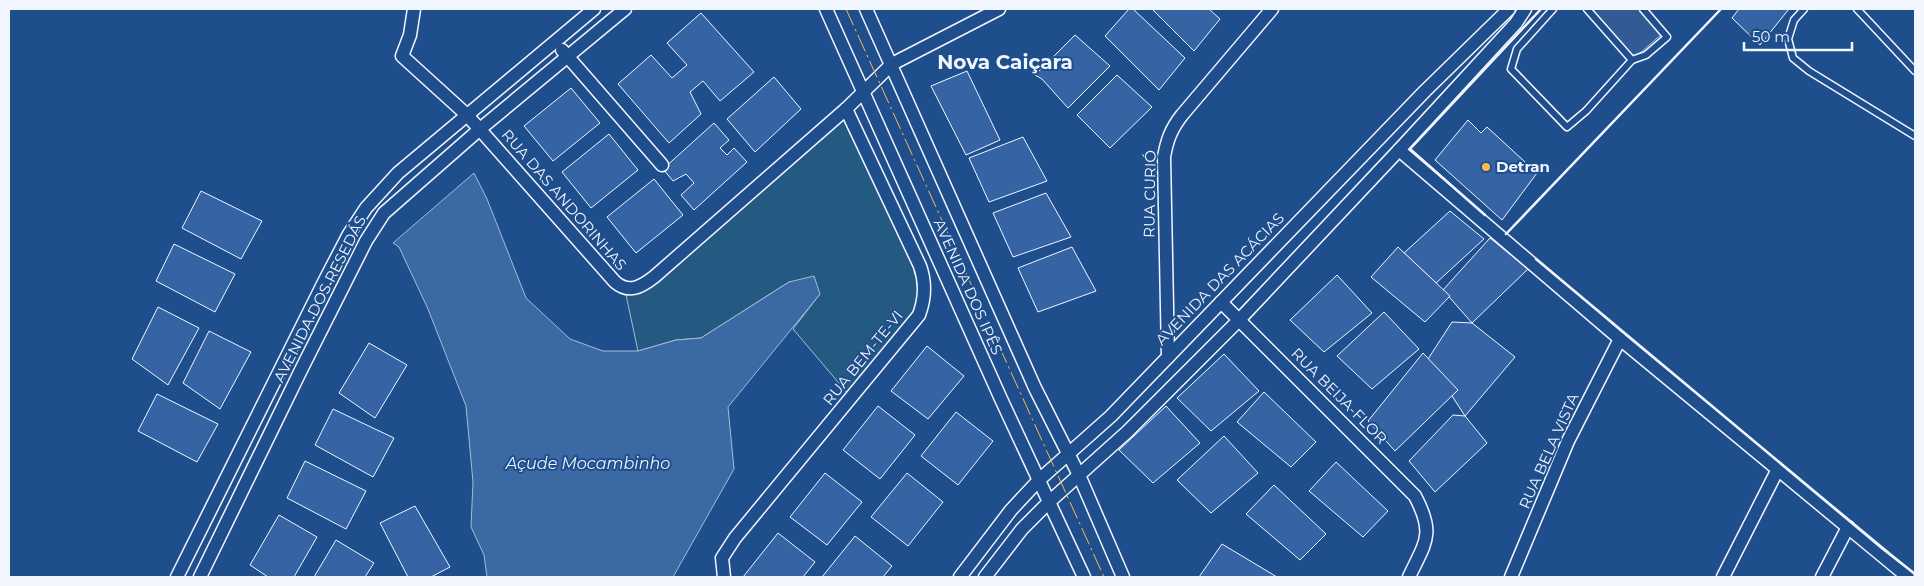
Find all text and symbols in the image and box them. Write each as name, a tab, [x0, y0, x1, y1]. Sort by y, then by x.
scale bar	[1744, 20, 1852, 52]
text: 50 m	[1752, 27, 1790, 46]
district label: Nova Caiçara	[937, 50, 1073, 74]
street label: RUA DAS ANDORINHAS	[498, 125, 631, 274]
street label: RUA CURIÓ	[1139, 150, 1160, 238]
place label: Detran	[1496, 157, 1550, 176]
marker: Detran	[1480, 161, 1492, 173]
street label: AVENIDA DAS ACÁCIAS	[1151, 208, 1288, 349]
street label: AVENIDA DOS RESEDÁS	[269, 212, 370, 385]
street label: AVENIDA DOS IPÊS	[930, 216, 1007, 358]
street label: RUA BEM-TE-VI	[819, 306, 907, 409]
street label: RUA BEIJA-FLOR	[1287, 344, 1391, 448]
street label: RUA BELA VISTA	[1514, 390, 1583, 512]
water label: Açude Mocambinho	[505, 454, 670, 473]

